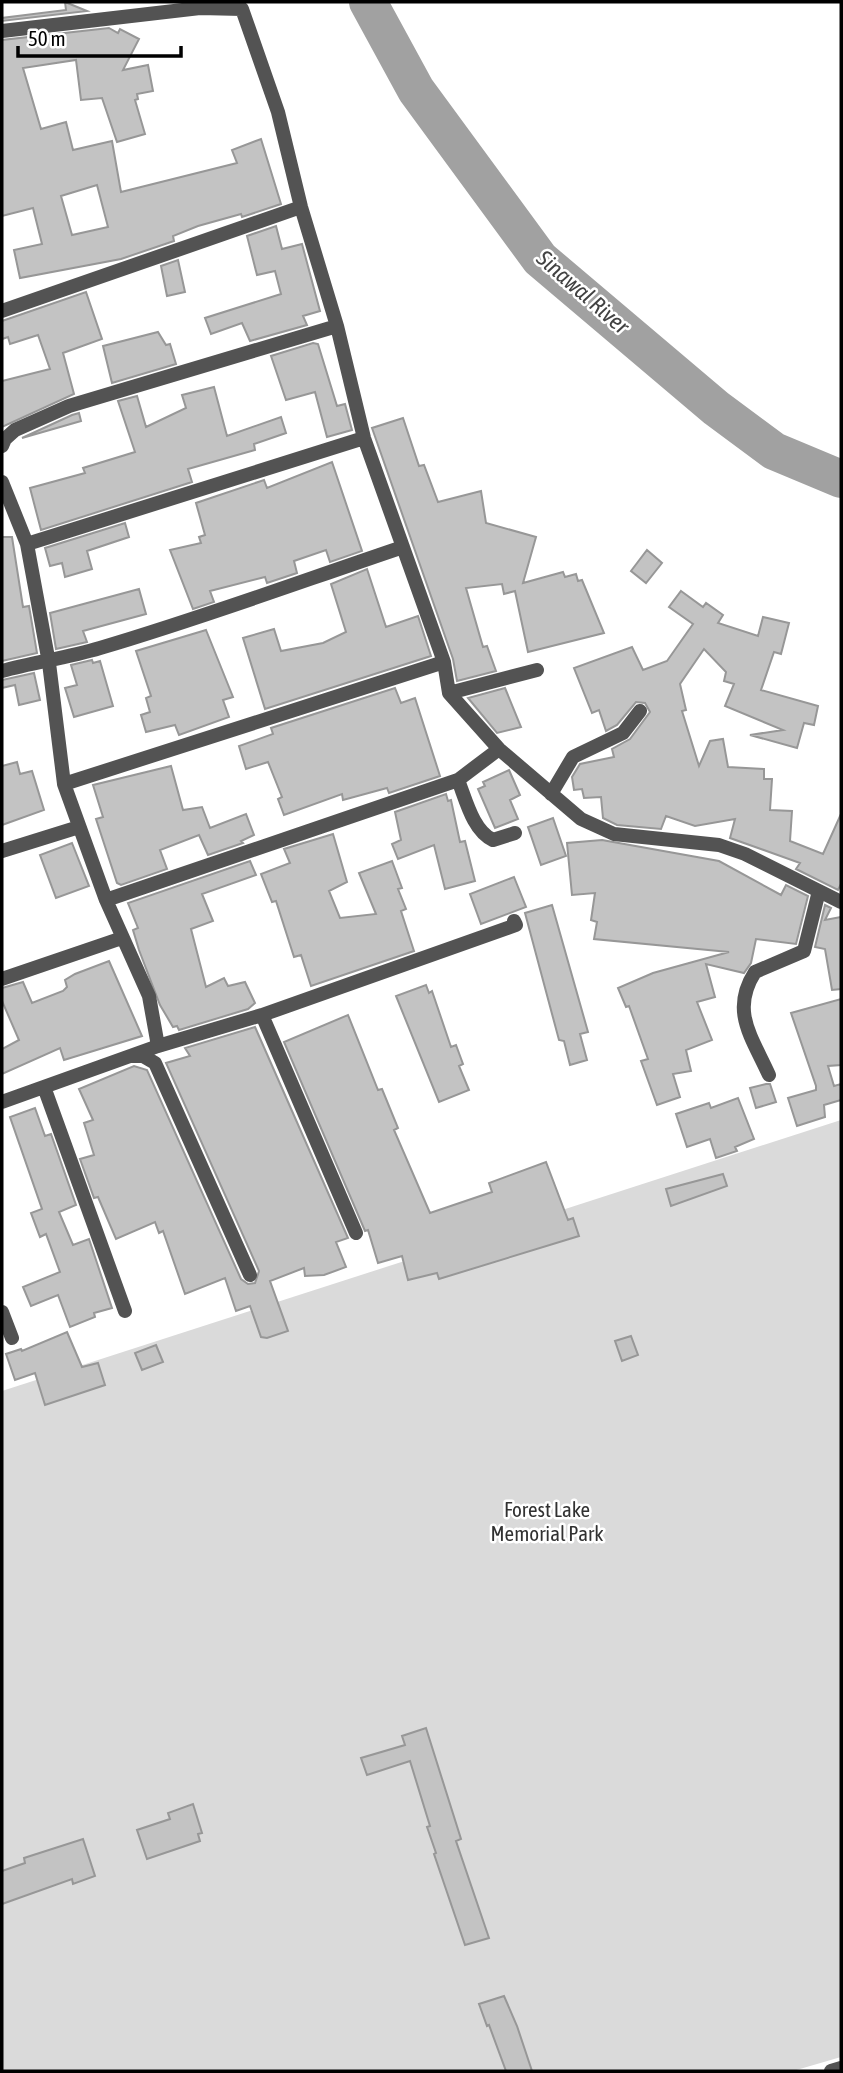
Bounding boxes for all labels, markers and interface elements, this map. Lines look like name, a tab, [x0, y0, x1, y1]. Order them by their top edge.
scale bar	[18, 14, 180, 58]
text: 50 m	[28, 26, 66, 50]
water label: Sinawal River	[531, 244, 635, 340]
park label: Forest Lake Memorial Park	[491, 1497, 603, 1545]

